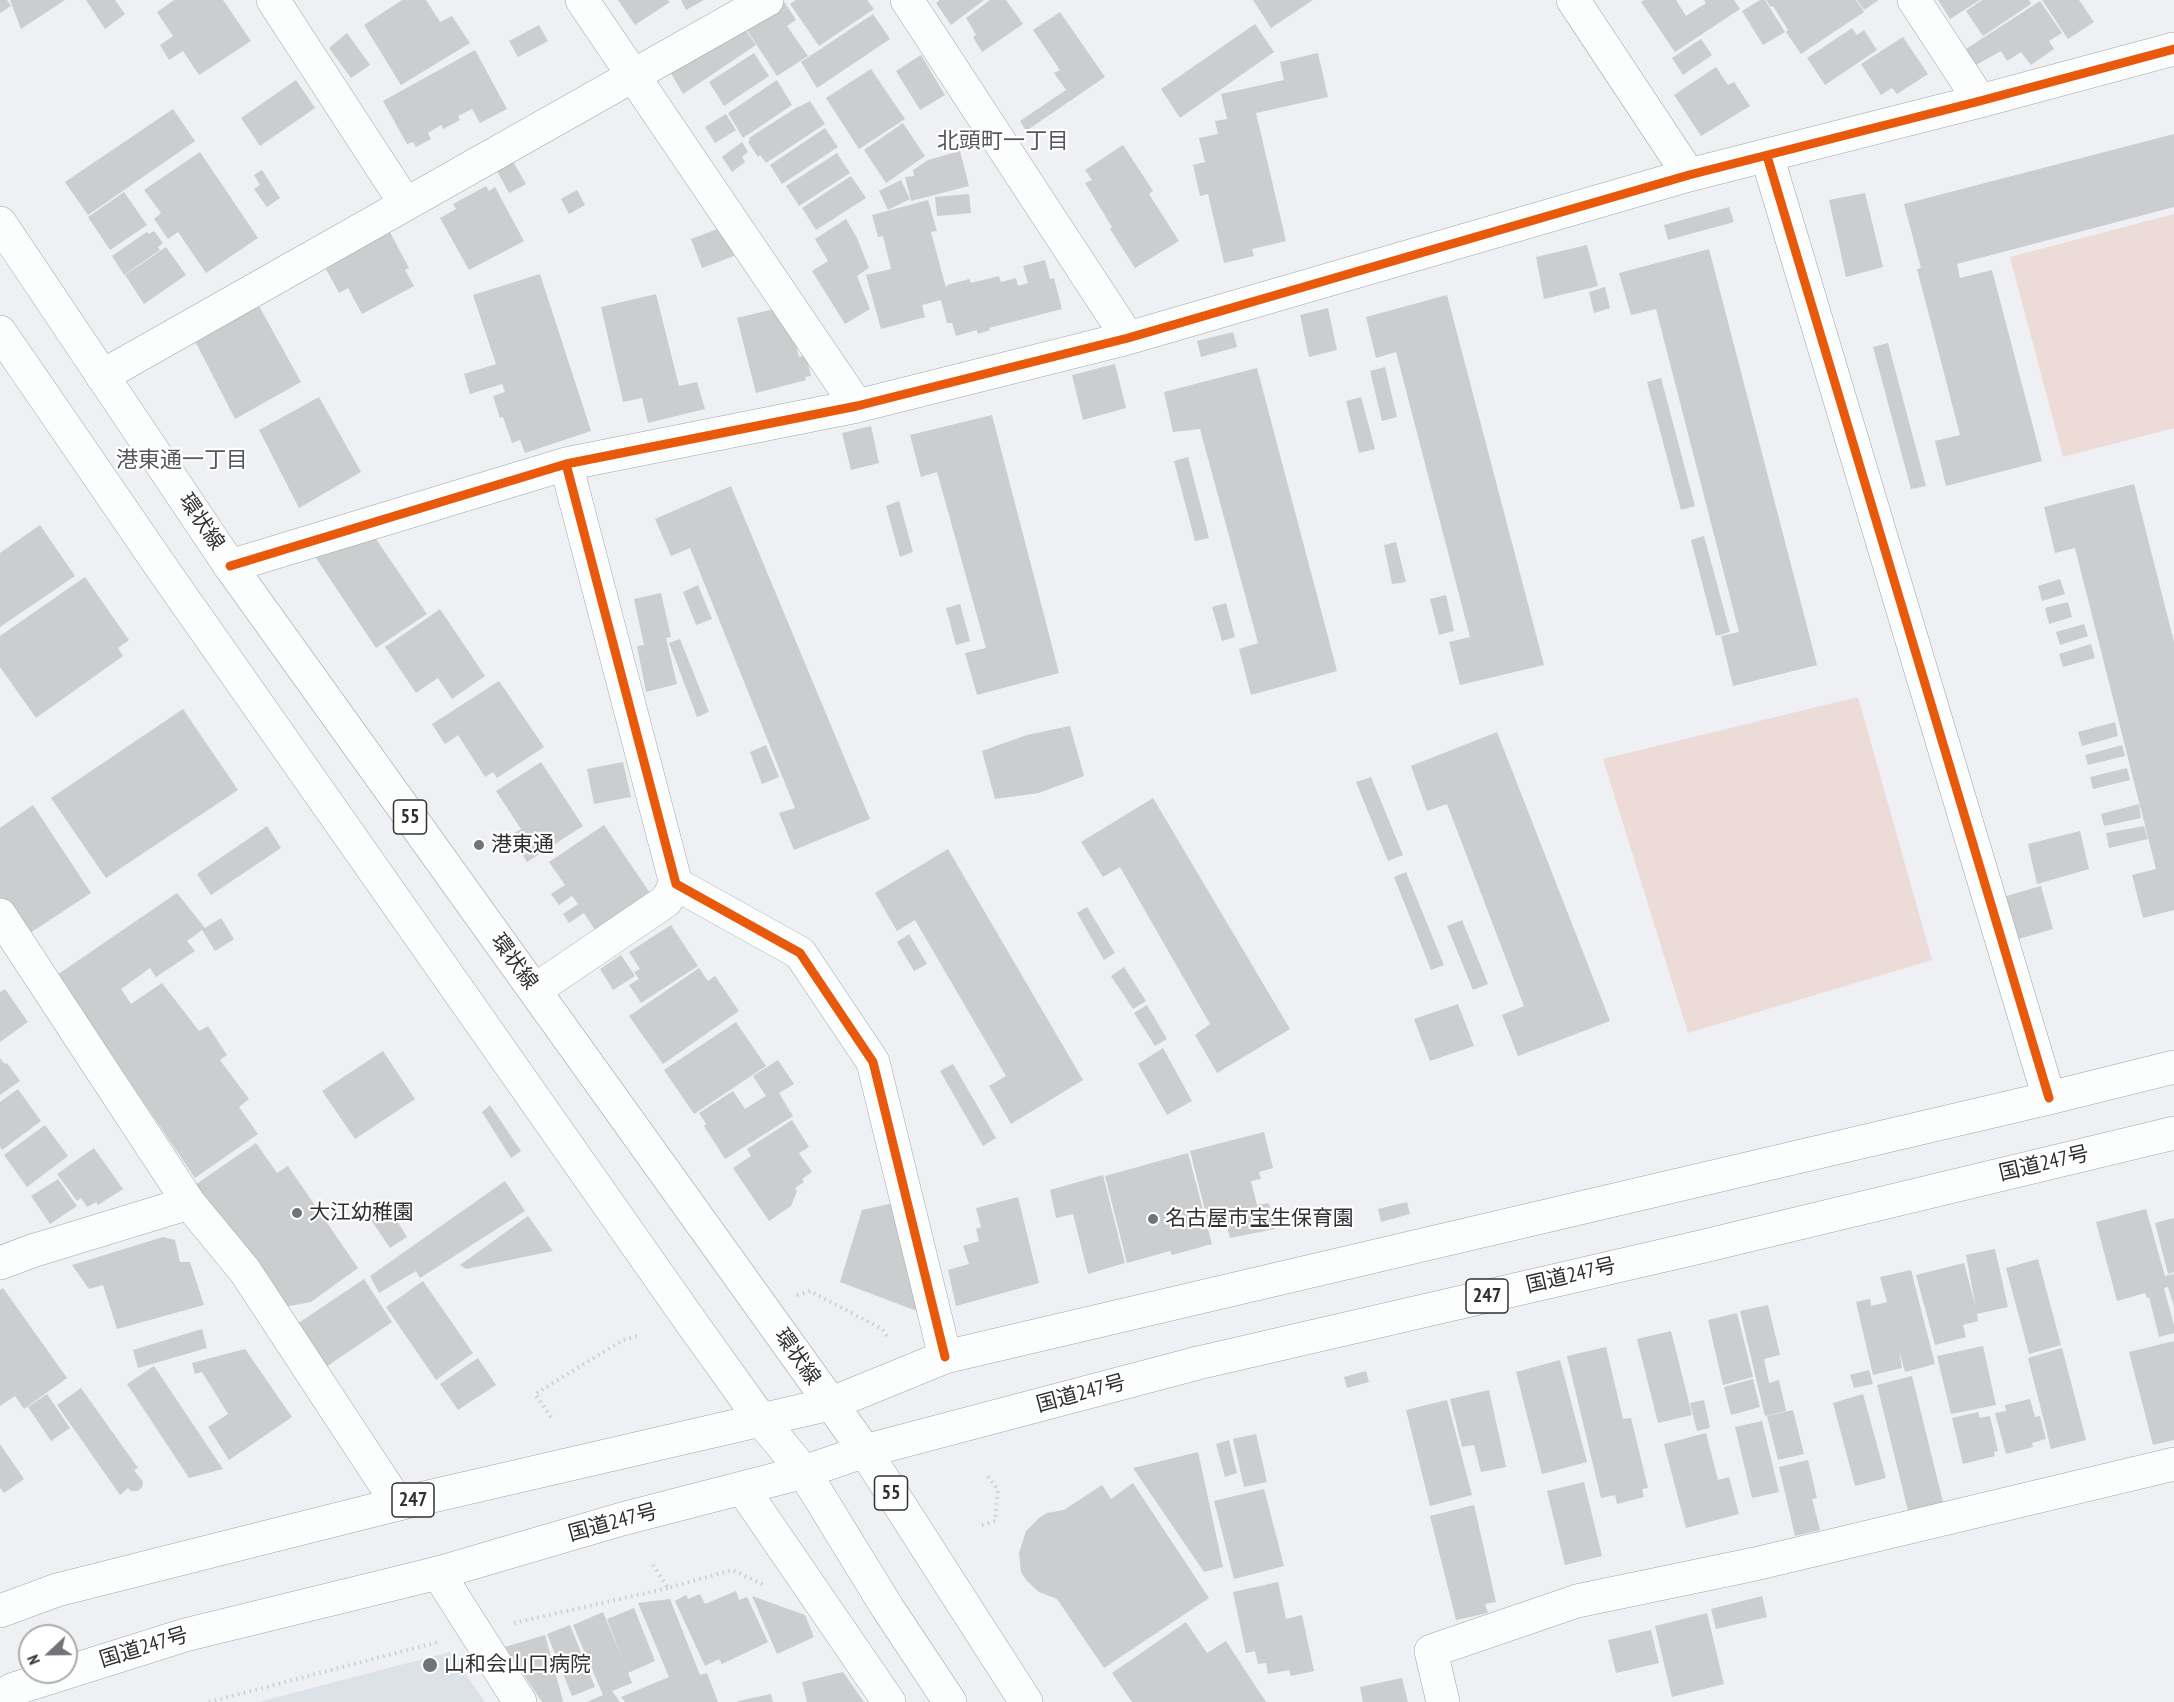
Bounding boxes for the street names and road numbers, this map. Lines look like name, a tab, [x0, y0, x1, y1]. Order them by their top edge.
street label: 環状線	[173, 489, 229, 555]
road number: 55	[394, 800, 426, 834]
street label: 環状線	[485, 929, 543, 995]
street label: 国道247号	[1997, 1141, 2091, 1187]
street label: 国道247号	[1524, 1253, 1618, 1299]
road number: 247	[1466, 1279, 1508, 1313]
street label: 環状線	[769, 1324, 825, 1390]
street label: 国道247号	[1034, 1370, 1128, 1418]
road number: 55	[874, 1476, 908, 1510]
road number: 247	[392, 1483, 434, 1517]
street label: 国道247号	[566, 1499, 660, 1547]
street label: 国道247号	[97, 1623, 191, 1673]

